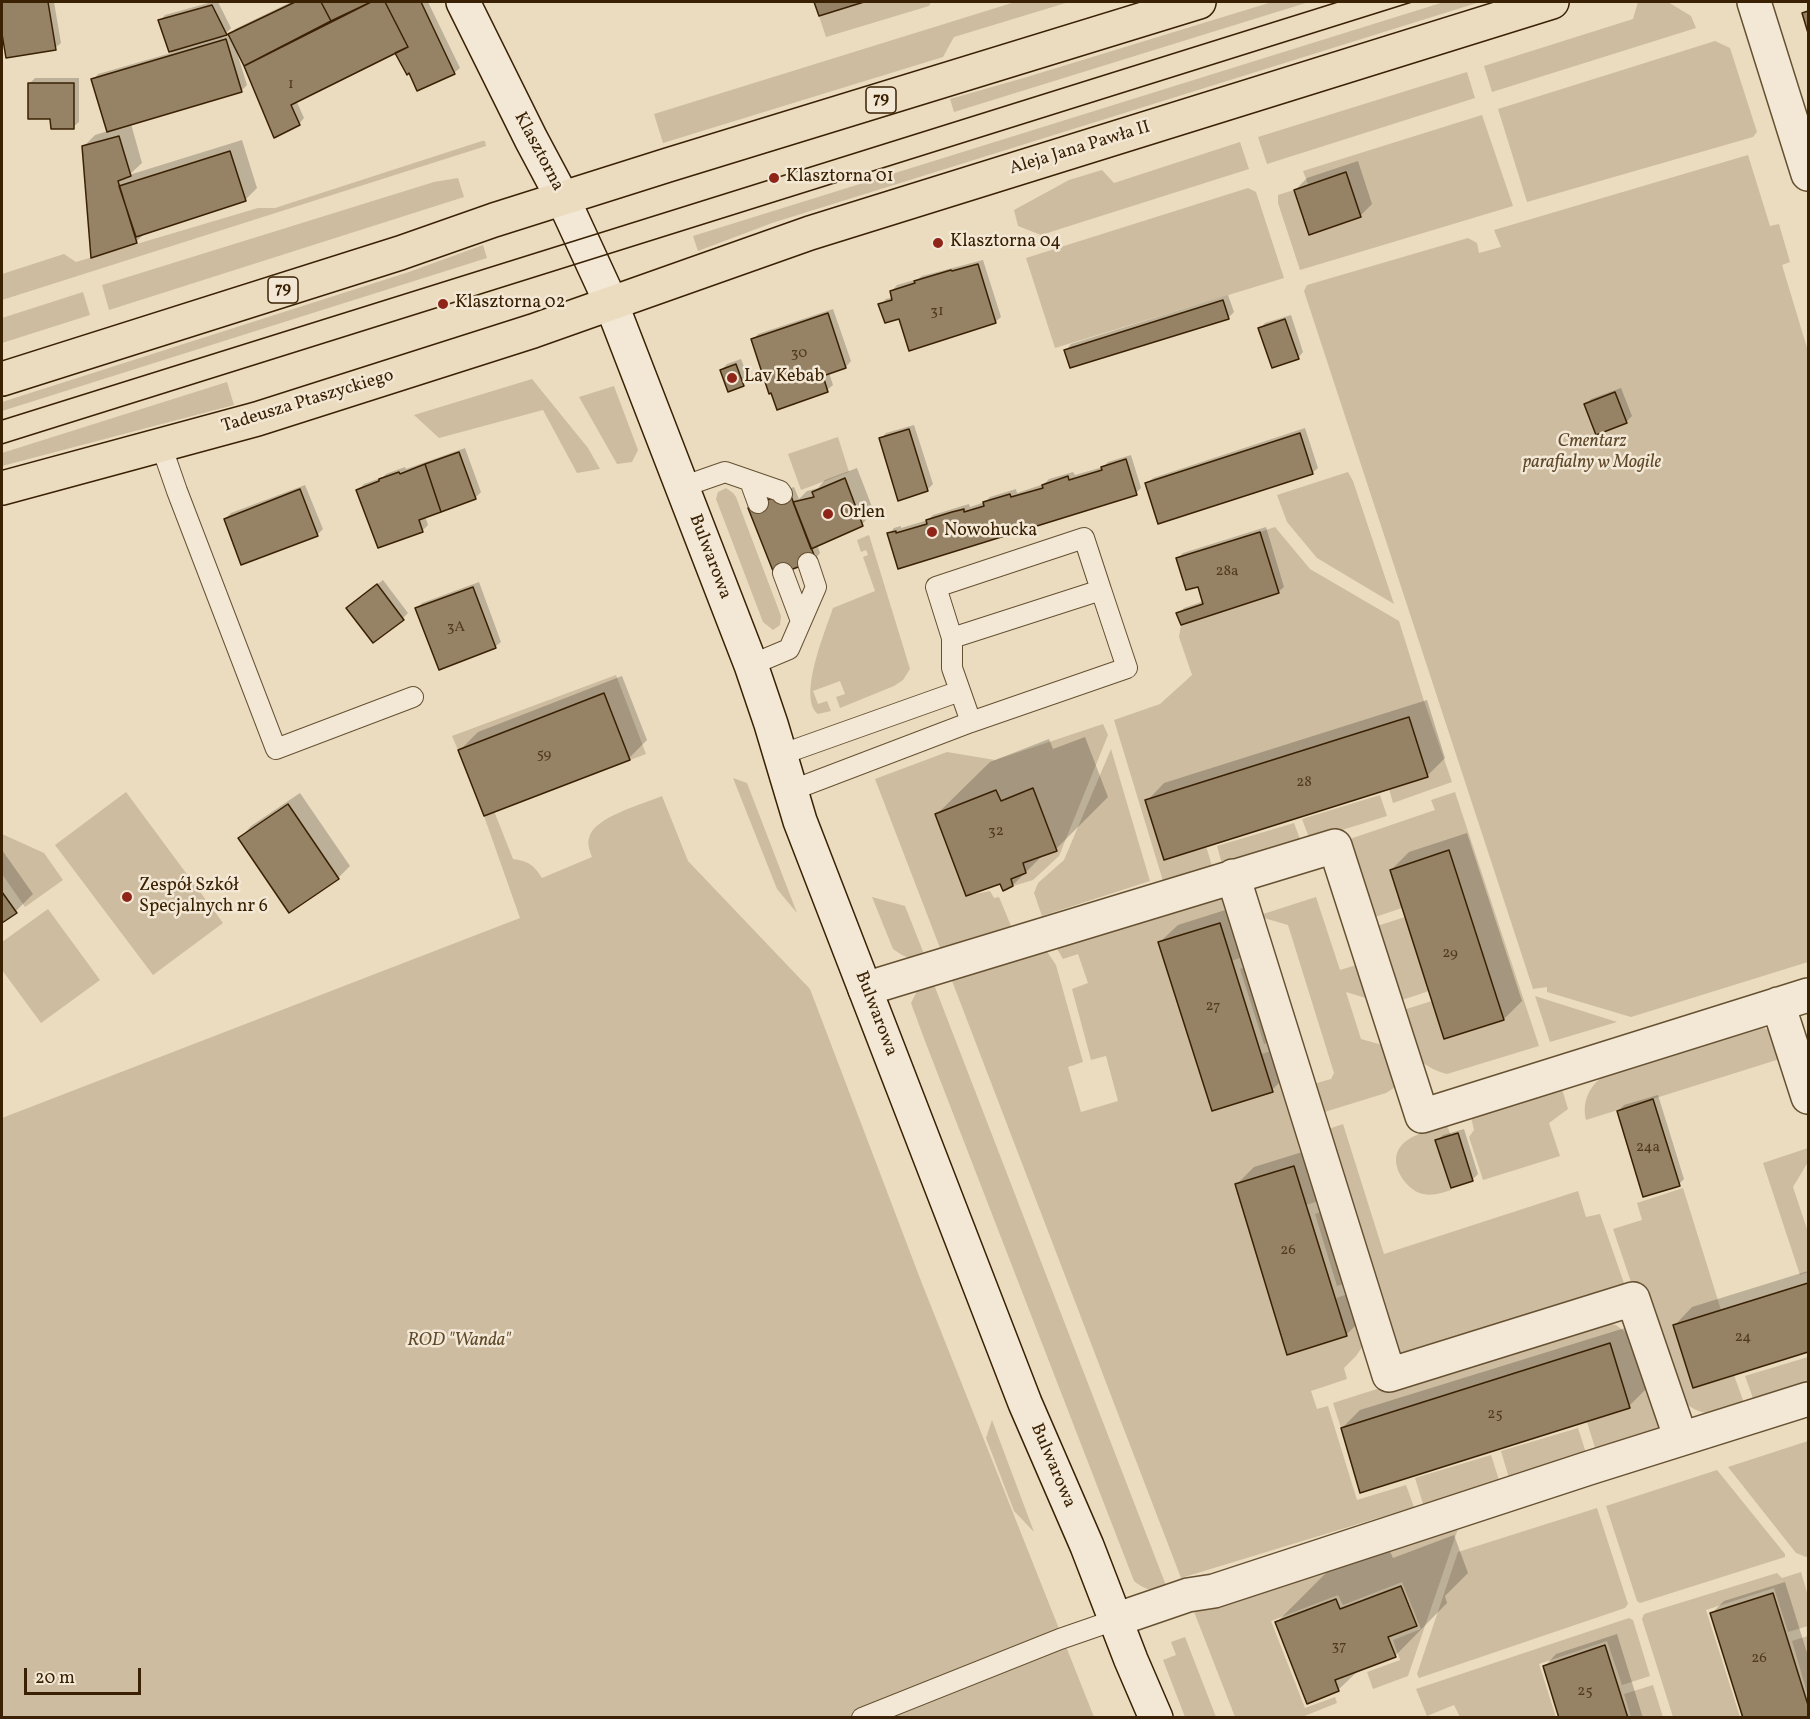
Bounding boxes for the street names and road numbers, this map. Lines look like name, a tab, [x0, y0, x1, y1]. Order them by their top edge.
road number: 79	[866, 87, 896, 113]
street label: Klasztorna	[508, 109, 568, 195]
street label: Aleja Jana Pawła II	[1007, 117, 1153, 181]
road number: 79	[268, 277, 298, 303]
street label: Tadeusza Ptaszyckiego	[219, 366, 397, 438]
street label: Bulwarowa	[683, 511, 735, 603]
street label: Bulwarowa	[849, 968, 901, 1060]
street label: Bulwarowa	[1025, 1421, 1079, 1511]

